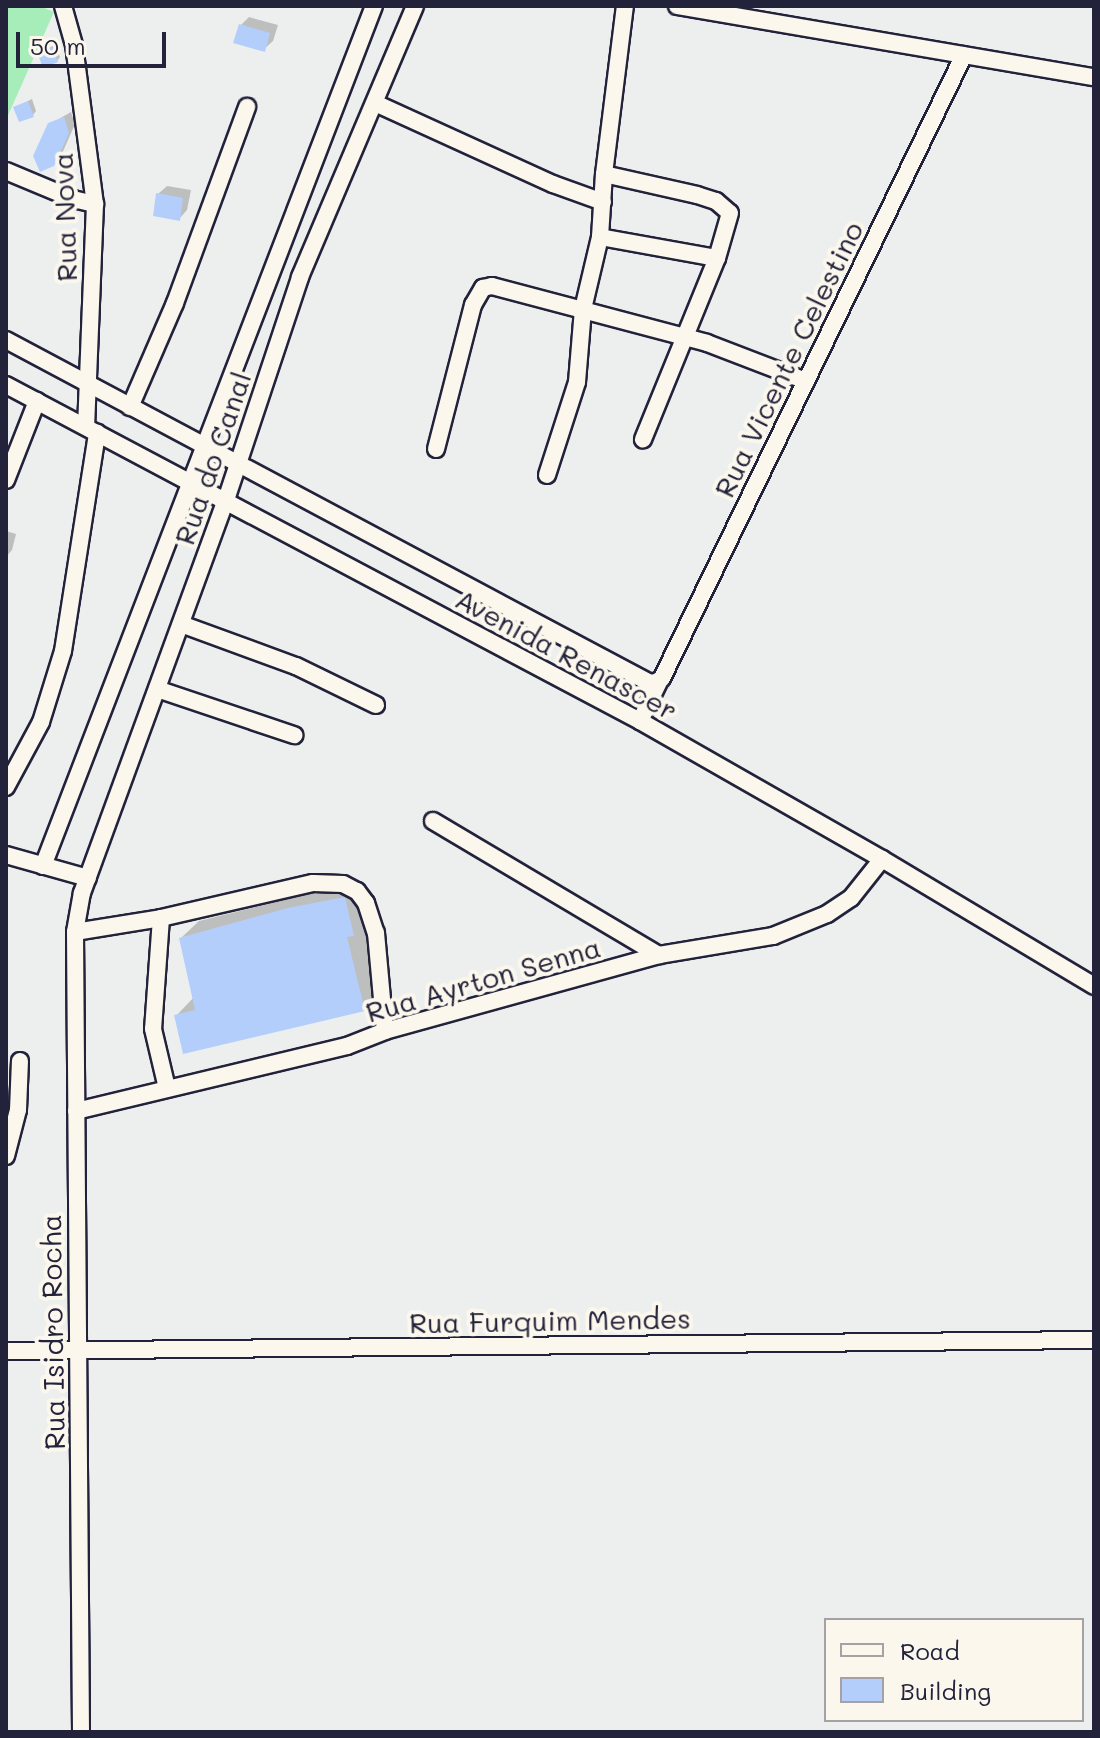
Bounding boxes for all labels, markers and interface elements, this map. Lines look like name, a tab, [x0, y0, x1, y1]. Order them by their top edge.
scale bar	[20, 16, 170, 66]
text: 50 m	[30, 30, 86, 61]
street label: Rua Nova	[45, 152, 83, 282]
street label: Rua Vicente Celestino	[707, 216, 869, 502]
street label: Rua do Canal	[167, 367, 257, 549]
street label: Avenida Renascer	[450, 581, 684, 727]
street label: Rua Ayrton Senna	[362, 929, 604, 1029]
street label: Rua Isidro Rocha	[33, 1214, 71, 1450]
street label: Rua Furquim Mendes	[409, 1301, 691, 1339]
legend	[824, 1618, 1084, 1722]
text: Road	[900, 1635, 960, 1666]
text: Building	[900, 1675, 991, 1706]

